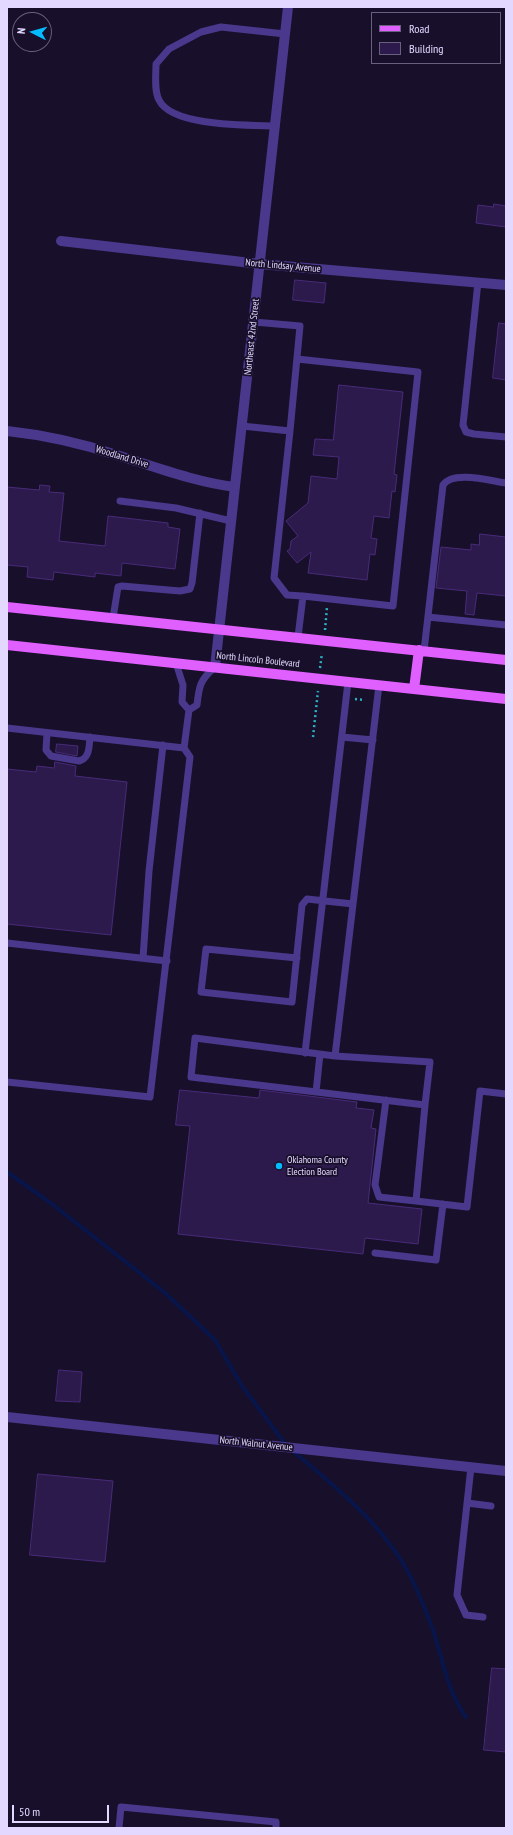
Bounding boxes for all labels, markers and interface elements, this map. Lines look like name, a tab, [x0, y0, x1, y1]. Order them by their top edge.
north arrow	[12, 12, 52, 52]
legend	[371, 12, 501, 64]
text: Road	[409, 21, 429, 36]
text: N	[14, 27, 28, 35]
text: Building	[409, 41, 444, 56]
street label: North Lindsay Avenue	[245, 257, 321, 275]
street label: Northeast 42nd Street	[242, 298, 262, 376]
street label: Woodland Drive	[94, 443, 150, 471]
street label: North Lincoln Boulevard	[216, 650, 300, 670]
place label: Oklahoma County Election Board	[287, 1154, 348, 1178]
marker: Oklahoma County Election Board	[274, 1161, 284, 1171]
street label: North Walnut Avenue	[219, 1434, 293, 1454]
scale bar	[14, 1797, 111, 1823]
text: 50 m	[19, 1804, 40, 1819]

